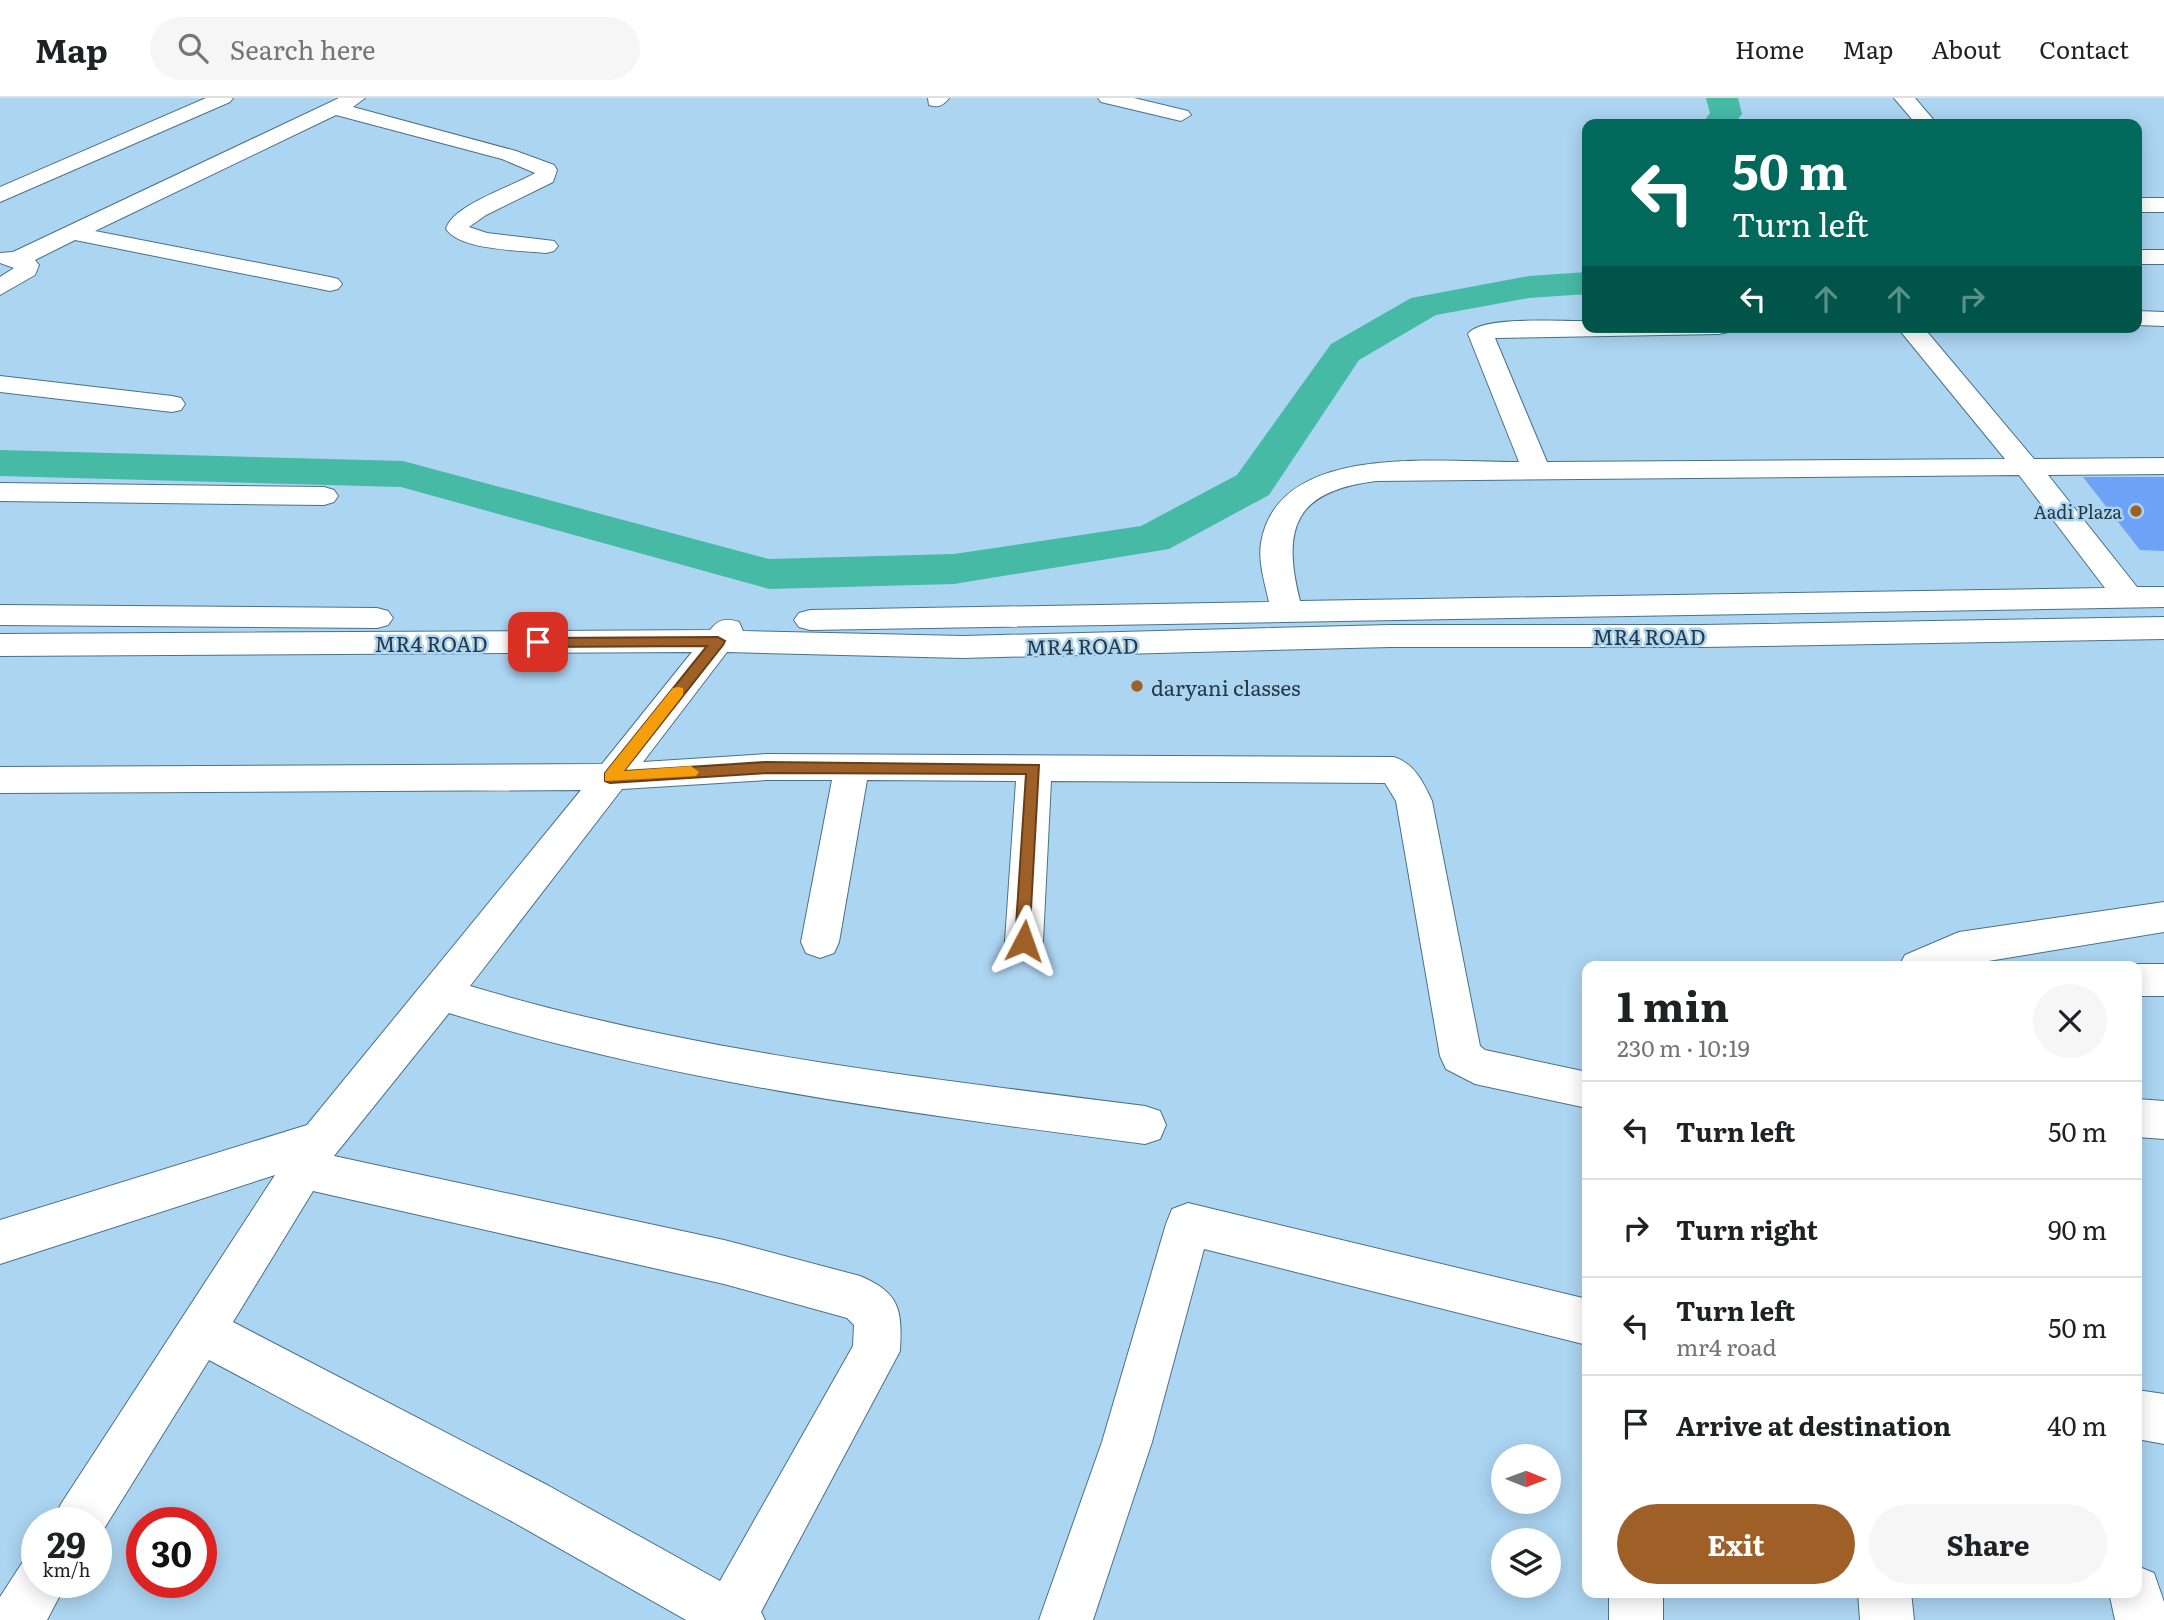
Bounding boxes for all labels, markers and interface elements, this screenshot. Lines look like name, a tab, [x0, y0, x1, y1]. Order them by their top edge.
search box	[150, 17, 640, 80]
text: Map	[35, 24, 108, 73]
icon: search	[174, 29, 212, 67]
text: Search here	[230, 29, 376, 68]
text: Home	[1735, 31, 1804, 66]
text: Map	[1842, 31, 1893, 66]
text: About	[1931, 31, 2001, 66]
text: Contact	[2039, 31, 2129, 66]
text: 50 m	[1732, 132, 1848, 205]
icon: left	[1617, 147, 1708, 238]
text: Turn left	[1732, 199, 1869, 247]
icon: left	[1734, 280, 1772, 318]
icon: ahead	[1807, 280, 1845, 318]
icon: ahead	[1880, 280, 1918, 318]
icon: right	[1953, 280, 1991, 318]
place label: Aadi Plaza	[2034, 498, 2122, 525]
marker: Aadi Plaza	[2128, 503, 2144, 519]
pin	[508, 612, 568, 672]
street label: MR4 ROAD	[1593, 620, 1705, 651]
icon: arrive	[519, 623, 557, 661]
street label: MR4 ROAD	[375, 627, 487, 658]
street label: MR4 ROAD	[1025, 629, 1139, 661]
place label: daryani classes	[1151, 671, 1300, 702]
marker: daryani classes	[1129, 678, 1145, 694]
position arrow	[987, 904, 1061, 978]
text: 1 min	[1617, 973, 1729, 1035]
button: close	[2033, 984, 2107, 1058]
text: 230 m · 10:19	[1617, 1030, 1750, 1064]
icon: left	[1617, 1111, 1655, 1149]
text: Turn left	[1676, 1111, 1795, 1150]
text: 50 m	[2048, 1111, 2107, 1150]
icon: right	[1617, 1209, 1655, 1247]
text: Turn right	[1676, 1209, 1818, 1248]
text: 90 m	[2048, 1209, 2107, 1248]
text: Turn left	[1676, 1290, 1795, 1329]
icon: left	[1617, 1307, 1655, 1345]
text: 50 m	[2048, 1307, 2107, 1346]
text: mr4 road	[1676, 1329, 1777, 1363]
icon: arrive	[1617, 1405, 1655, 1443]
text: Arrive at destination	[1676, 1405, 1951, 1444]
text: 40 m	[2047, 1405, 2107, 1444]
north arrow	[1491, 1444, 1561, 1514]
map controls	[1491, 1444, 1561, 1598]
button: Exit	[1617, 1504, 1855, 1584]
button: Share	[1869, 1504, 2107, 1584]
speed limit sign: 30	[126, 1507, 217, 1598]
text: 29	[47, 1517, 86, 1569]
button: layers	[1491, 1528, 1561, 1598]
text: km/h	[43, 1556, 90, 1583]

